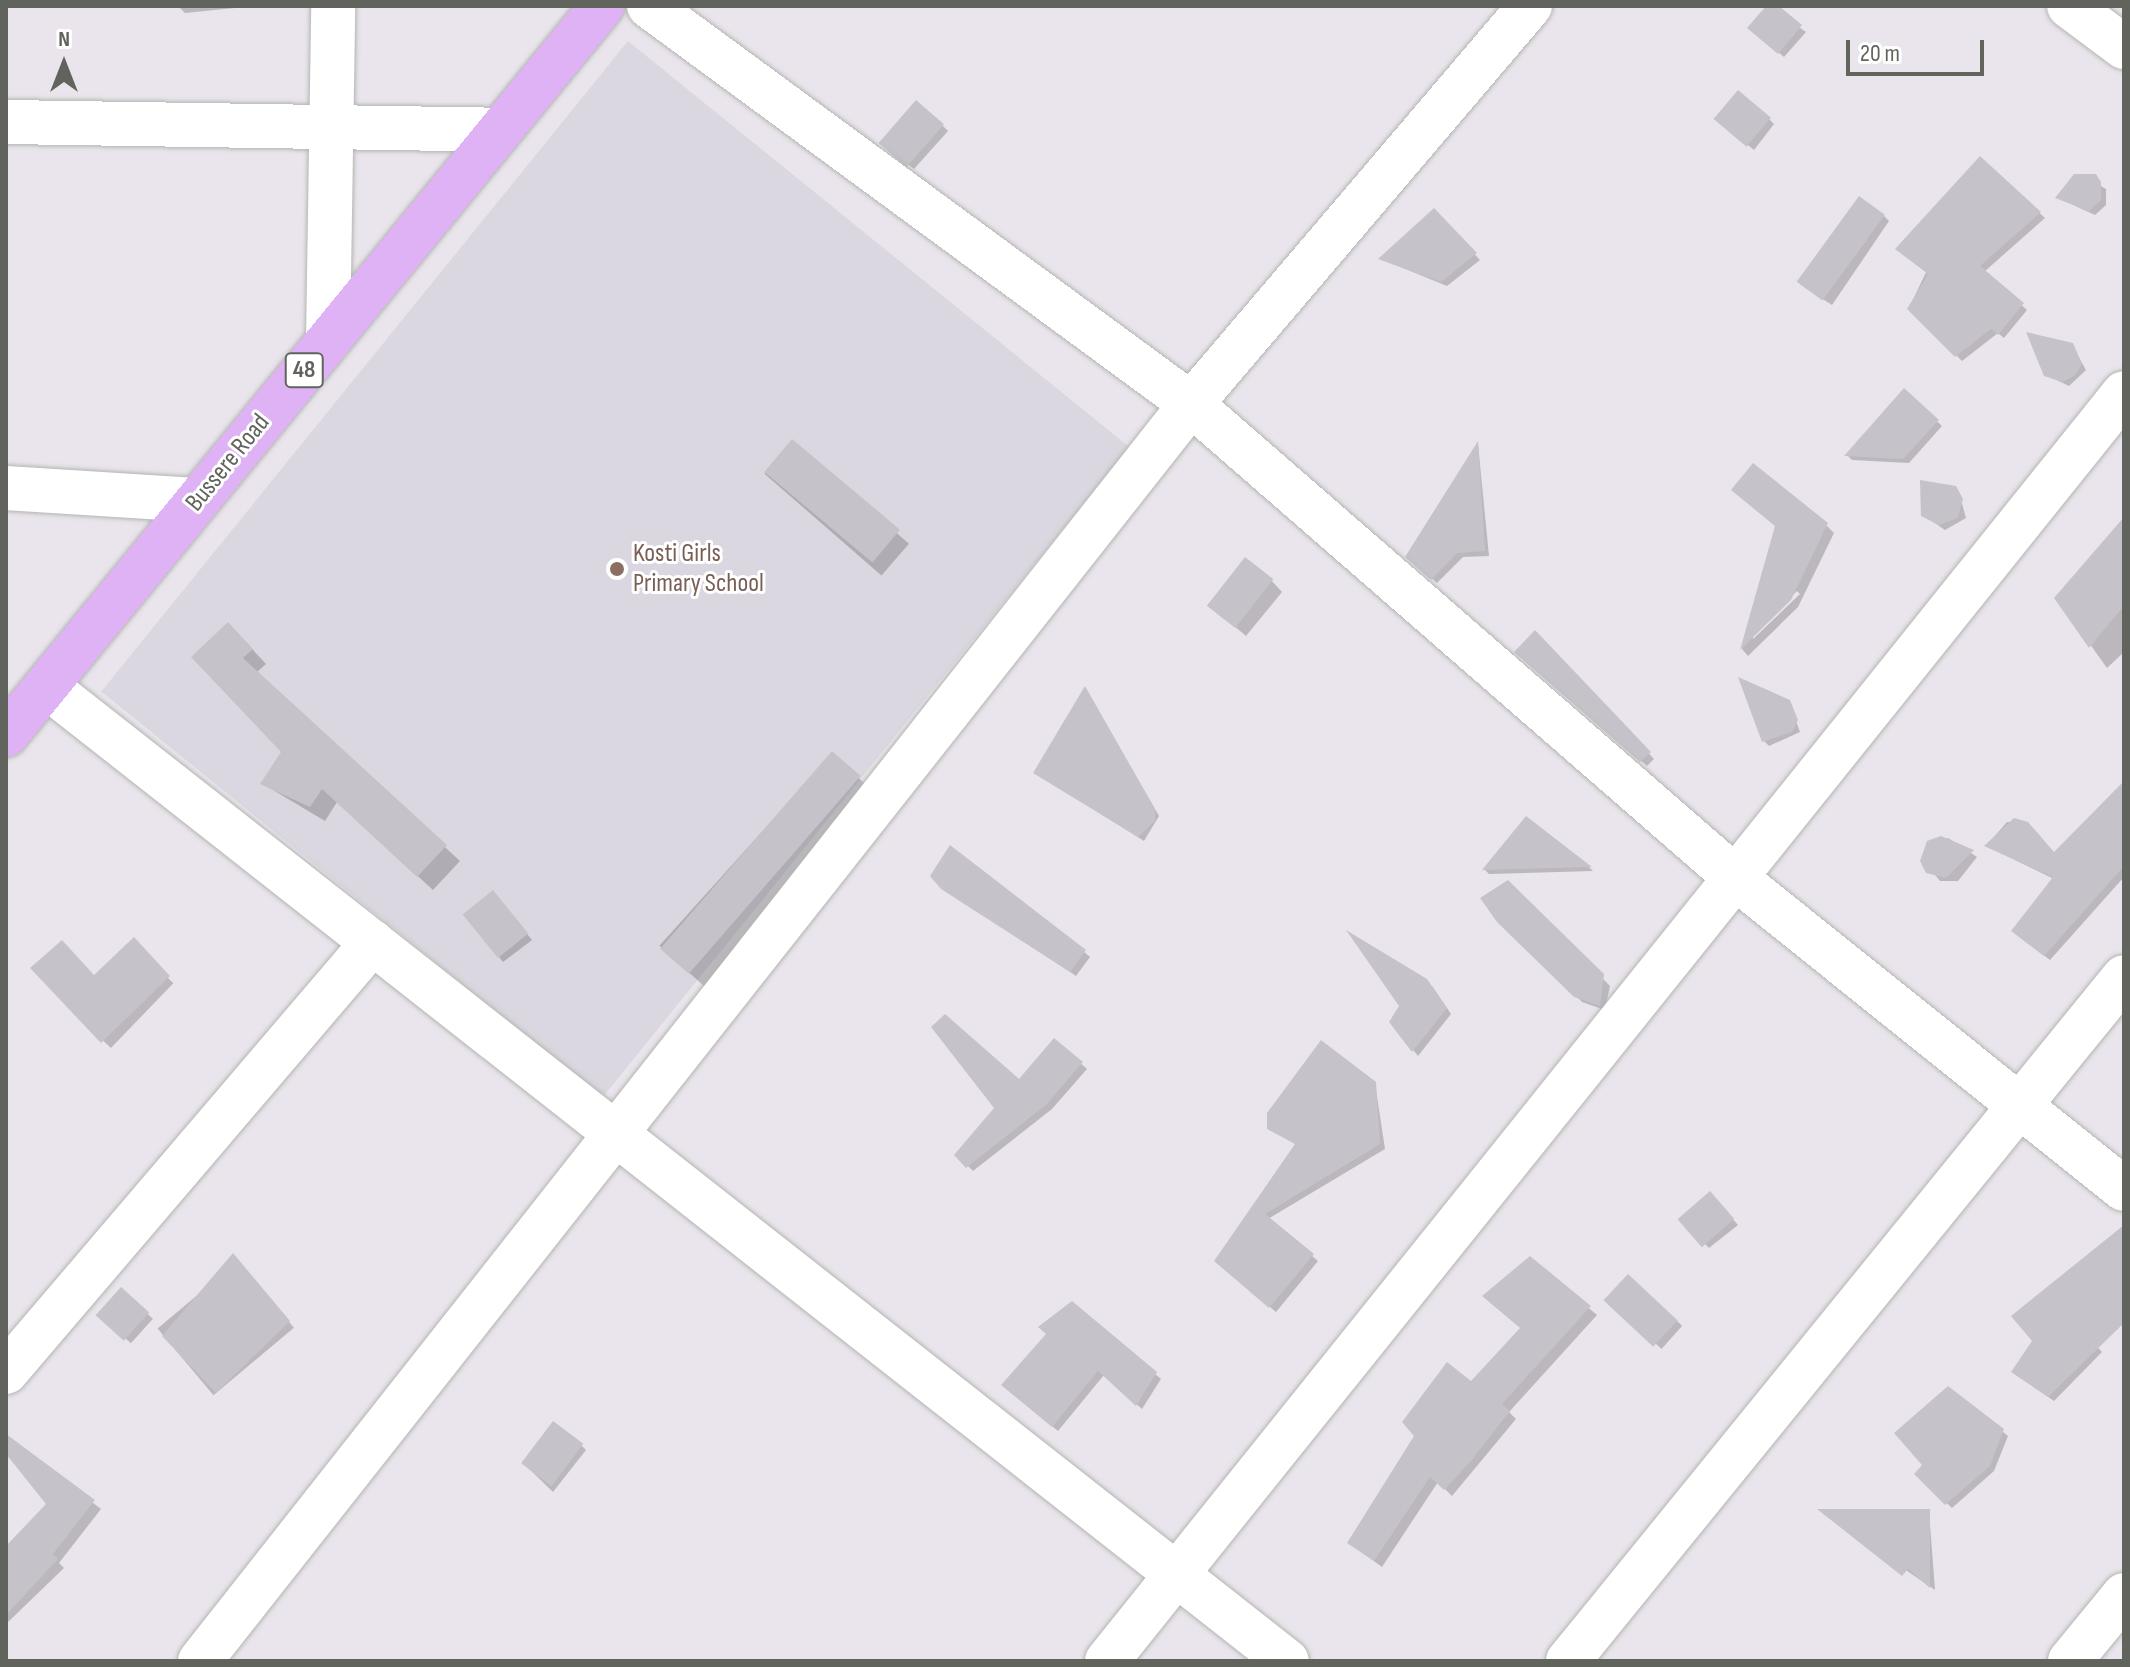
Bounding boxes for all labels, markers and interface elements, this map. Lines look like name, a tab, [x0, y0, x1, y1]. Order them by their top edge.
north arrow	[24, 24, 104, 104]
scale bar	[1850, 24, 1988, 74]
text: N	[58, 26, 70, 53]
text: 20 m	[1860, 39, 1900, 68]
road number: 48	[284, 350, 324, 390]
street label: Bussere Road	[179, 408, 277, 518]
place label: Kosti Girls Primary School	[633, 538, 764, 600]
marker: Kosti Girls Primary School	[608, 560, 626, 578]

